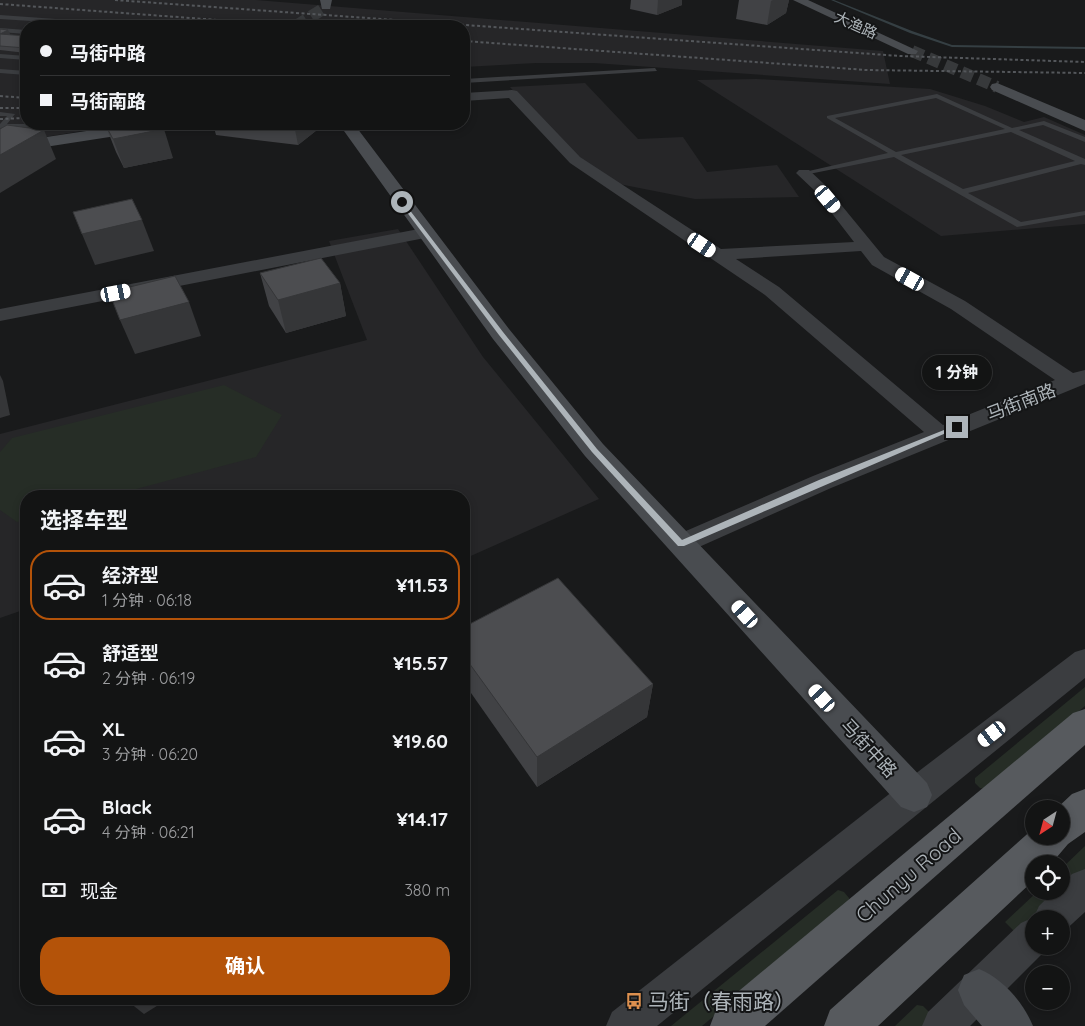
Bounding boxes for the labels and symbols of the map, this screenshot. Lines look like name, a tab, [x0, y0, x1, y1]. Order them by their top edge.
street label: 大渔路	[832, 7, 880, 43]
car	[812, 183, 843, 215]
route start	[391, 191, 413, 213]
car	[685, 230, 718, 260]
car	[893, 265, 926, 293]
car	[99, 283, 132, 303]
callout: 1 分钟	[922, 354, 992, 390]
street label: 马街南路	[983, 378, 1059, 426]
route end	[946, 416, 968, 438]
car	[729, 598, 760, 630]
car	[806, 682, 837, 714]
street label: 马街中路	[836, 714, 902, 782]
car	[975, 719, 1008, 749]
north arrow	[1025, 800, 1070, 845]
street label: Chunyu Road	[850, 822, 966, 928]
place label: 马街（春雨路）	[648, 988, 795, 1014]
bus stop icon: 马街（春雨路）	[624, 991, 644, 1011]

